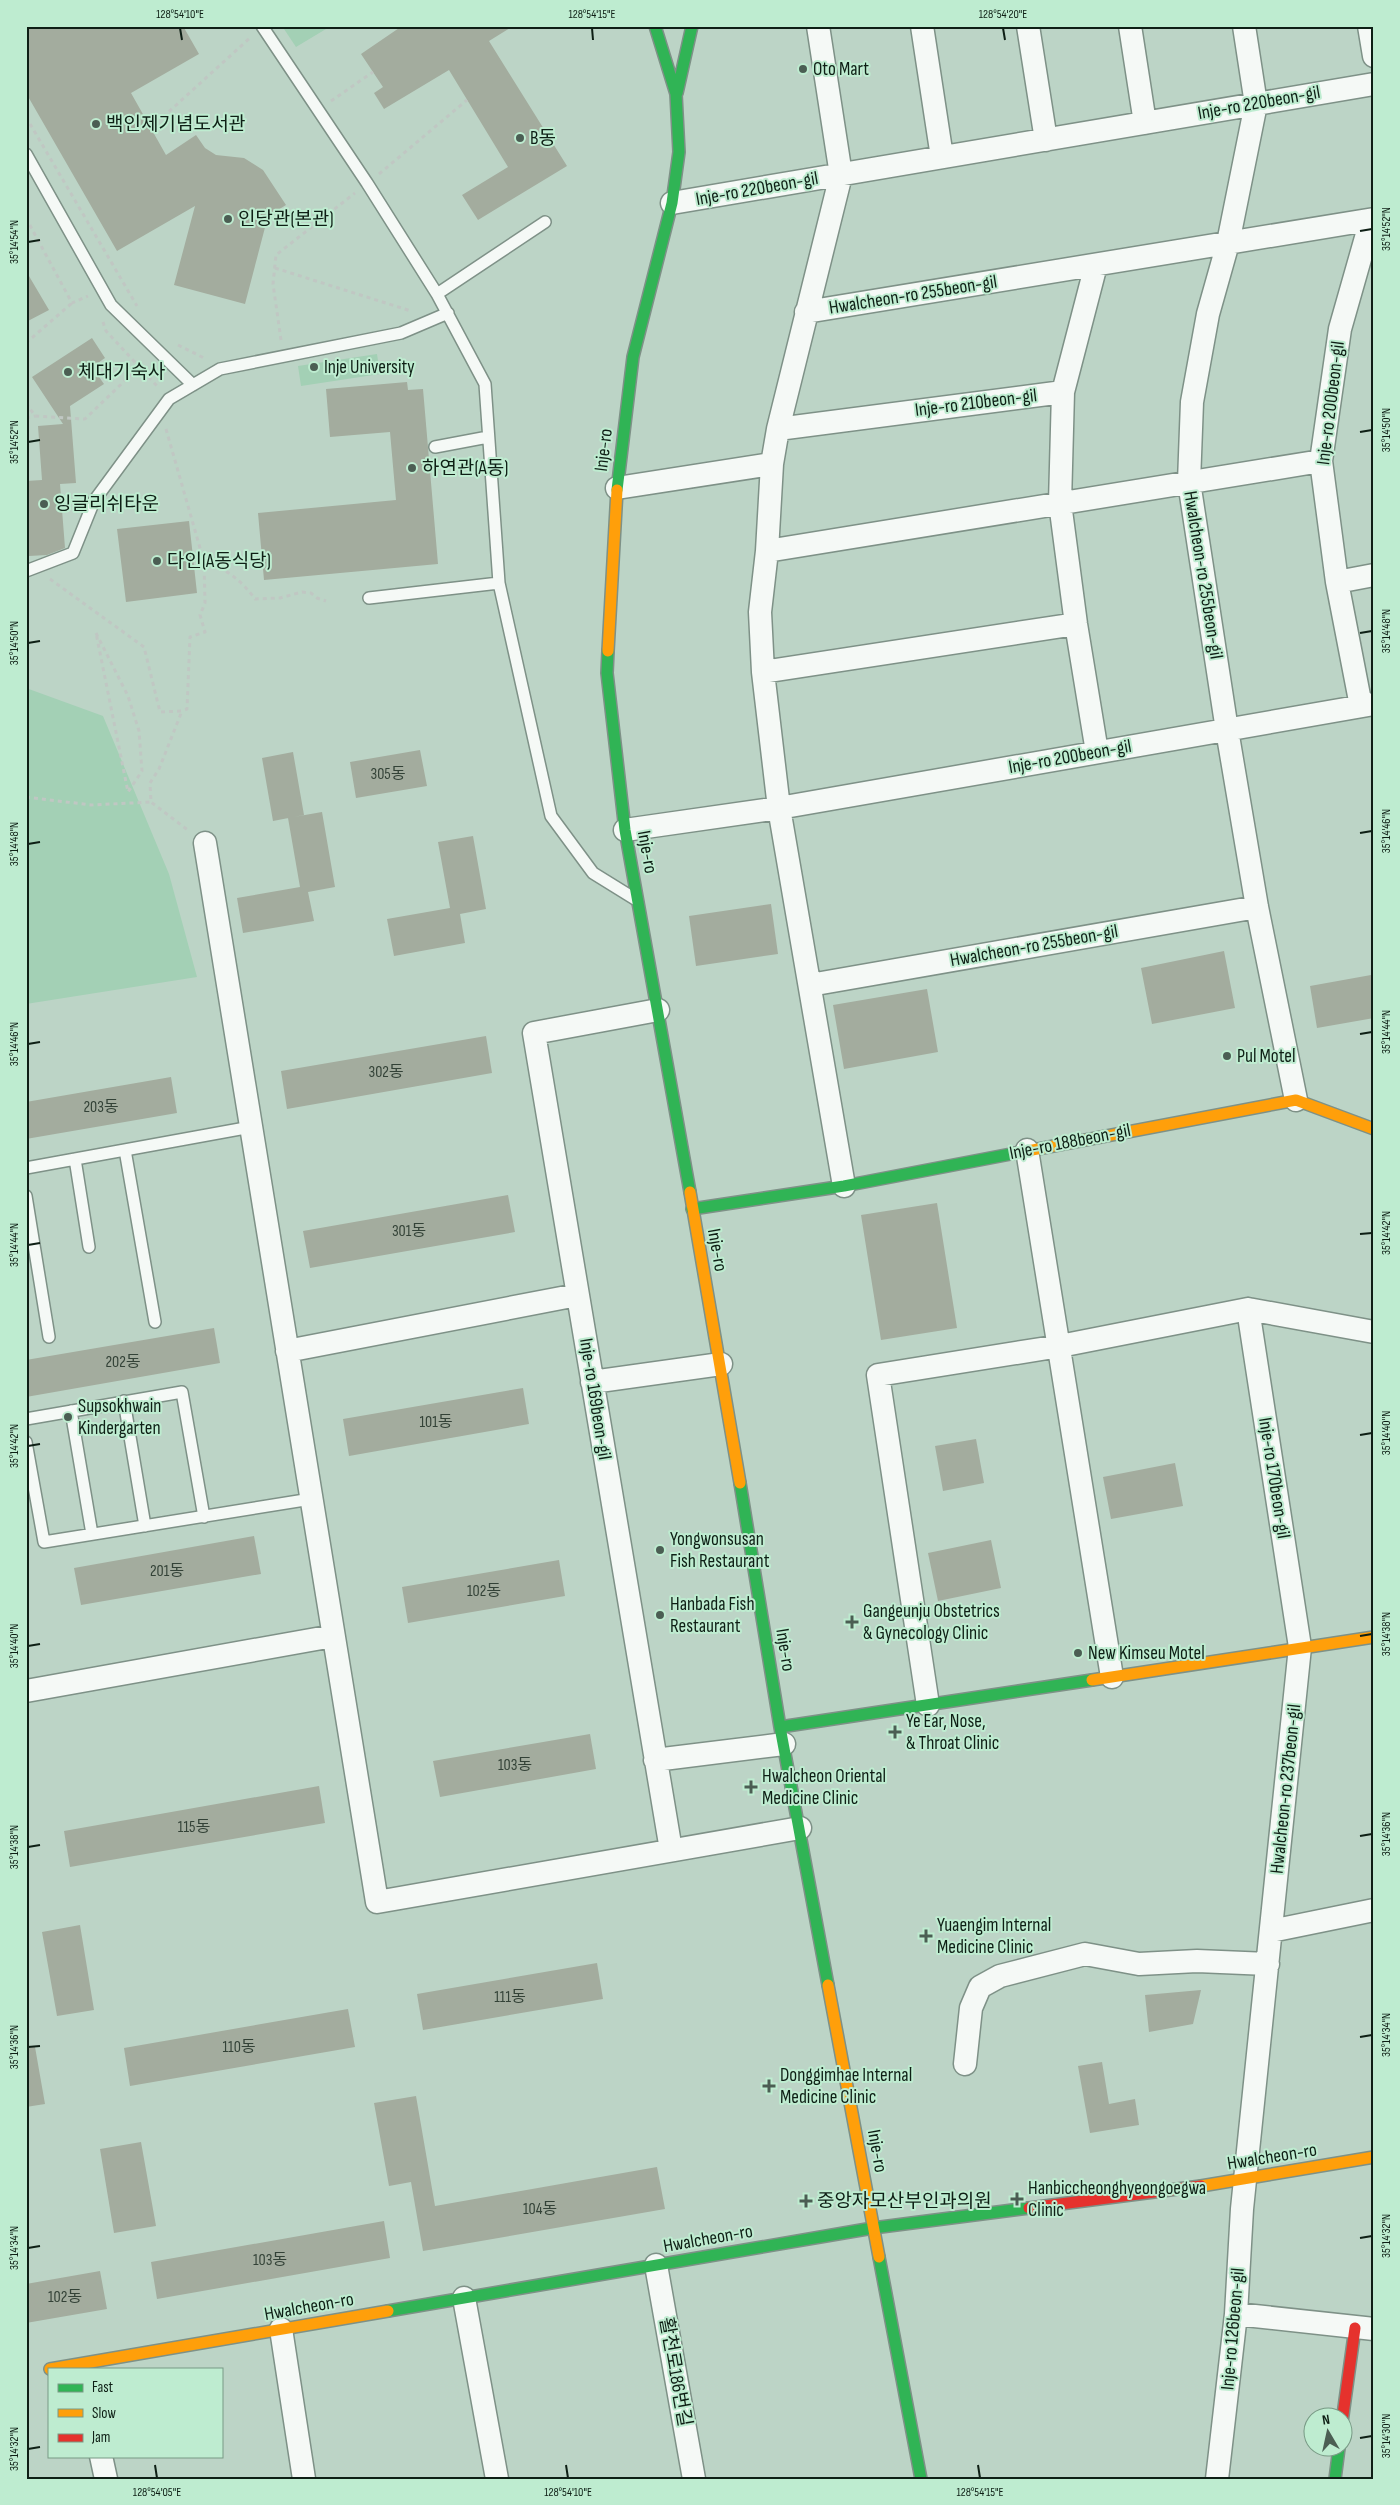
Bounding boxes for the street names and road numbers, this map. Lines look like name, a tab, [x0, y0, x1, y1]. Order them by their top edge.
street label: Inje-ro 220beon-gil	[1196, 81, 1322, 125]
street label: Inje-ro 220beon-gil	[694, 167, 820, 211]
street label: Hwalcheon-ro 255beon-gil	[827, 270, 999, 320]
street label: Inje-ro 200beon-gil	[1312, 340, 1350, 466]
street label: Inje-ro 210beon-gil	[914, 384, 1038, 422]
street label: Inje-ro	[590, 427, 618, 473]
street label: Hwalcheon-ro 255beon-gil	[1178, 489, 1228, 661]
street label: Inje-ro 200beon-gil	[1007, 735, 1133, 779]
street label: Inje-ro	[632, 829, 662, 875]
street label: Hwalcheon-ro 255beon-gil	[948, 920, 1120, 972]
street label: Inje-ro 188beon-gil	[1007, 1119, 1133, 1165]
street label: Inje-ro	[702, 1227, 732, 1273]
street label: Inje-ro 169beon-gil	[574, 1336, 616, 1462]
street label: Inje-ro 170beon-gil	[1253, 1416, 1295, 1540]
street label: Inje-ro	[770, 1627, 800, 1673]
street label: Hwalcheon-ro 237beon-gil	[1266, 1703, 1306, 1875]
street label: Inje-ro	[862, 2128, 892, 2174]
street label: Hwalcheon-ro	[1226, 2139, 1318, 2175]
street label: Hwalcheon-ro	[662, 2220, 754, 2258]
street label: Inje-ro 126beon-gil	[1216, 2267, 1250, 2391]
street label: Hwalcheon-ro	[263, 2288, 355, 2326]
street label: 활천로186번길	[654, 2315, 696, 2429]

